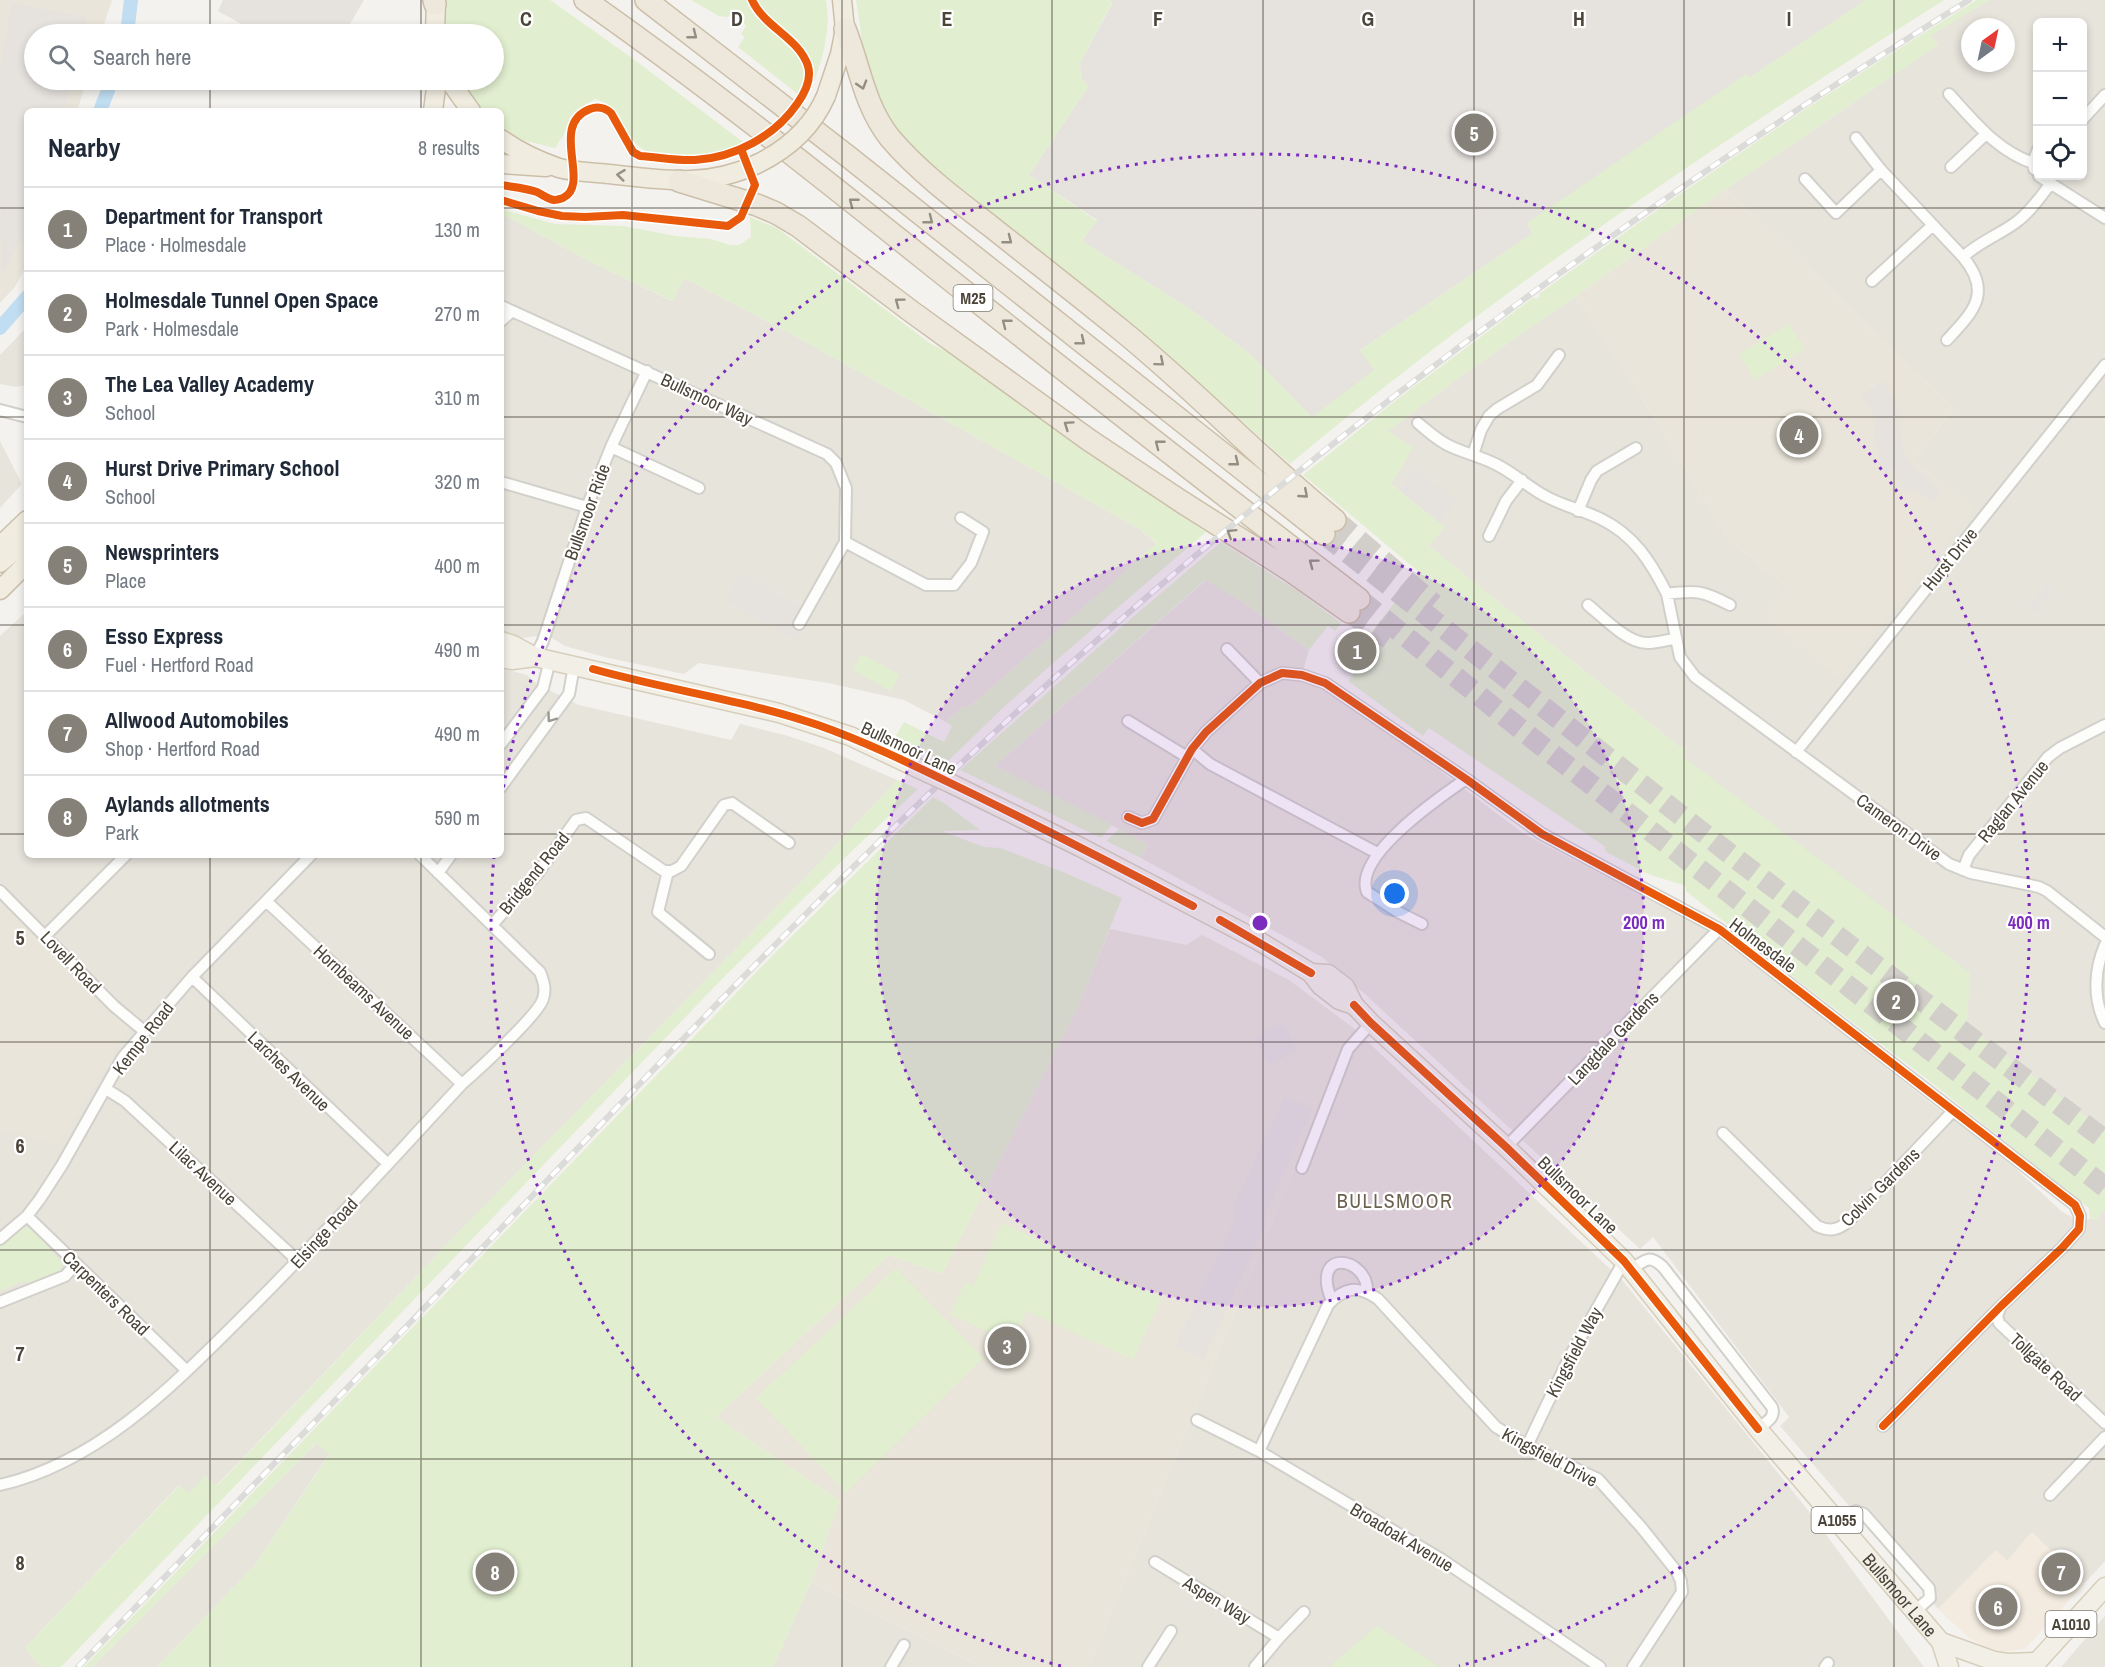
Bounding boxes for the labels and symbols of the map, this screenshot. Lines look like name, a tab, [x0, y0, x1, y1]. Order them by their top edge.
text: C	[520, 5, 532, 32]
text: D	[731, 5, 743, 32]
text: E	[942, 5, 953, 32]
text: F	[1153, 5, 1163, 32]
text: G	[1362, 5, 1374, 32]
text: H	[1573, 5, 1585, 32]
text: I	[1787, 5, 1791, 32]
north arrow	[1961, 18, 2015, 72]
one-way arrow	[686, 27, 697, 38]
one-way arrow	[855, 79, 867, 90]
pin: 5	[1454, 110, 1494, 156]
one-way arrow	[617, 169, 626, 182]
one-way arrow	[848, 199, 859, 210]
one-way arrow	[922, 213, 933, 224]
one-way arrow	[1001, 233, 1012, 244]
road number: M25	[954, 285, 992, 311]
one-way arrow	[895, 299, 906, 310]
one-way arrow	[1001, 320, 1012, 331]
one-way arrow	[1075, 334, 1086, 345]
one-way arrow	[1153, 355, 1164, 366]
street label: Bullsmoor Way	[657, 367, 758, 431]
pin: 4	[1780, 412, 1818, 458]
one-way arrow	[1064, 421, 1075, 432]
one-way arrow	[1155, 440, 1166, 451]
one-way arrow	[1228, 454, 1239, 465]
street label: Bullsmoor Ride	[558, 460, 616, 564]
one-way arrow	[1297, 487, 1307, 498]
street label: Hurst Drive	[1917, 522, 1983, 596]
one-way arrow	[1227, 528, 1237, 540]
one-way arrow	[1309, 560, 1320, 571]
pin: 1	[1338, 628, 1376, 674]
one-way arrow	[548, 711, 559, 722]
street label: Bullsmoor Lane	[857, 715, 961, 781]
street label: Raglan Avenue	[1972, 754, 2054, 848]
street label: Cameron Drive	[1851, 787, 1947, 867]
street label: Bridgend Road	[493, 827, 575, 919]
your location	[1380, 879, 1409, 908]
text: 200 m	[1623, 910, 1665, 935]
text: 400 m	[2008, 910, 2050, 935]
street label: Holmesdale	[1724, 912, 1802, 978]
centre of rings	[1250, 913, 1270, 933]
text: 5	[15, 924, 25, 951]
street label: Lovell Road	[35, 925, 107, 999]
street label: Hornbeams Avenue	[308, 939, 420, 1045]
pin: 2	[1876, 978, 1916, 1024]
street label: Langdale Gardens	[1562, 986, 1664, 1090]
street label: Kempe Road	[107, 996, 179, 1080]
street label: Larches Avenue	[242, 1025, 336, 1117]
text: 6	[15, 1132, 25, 1159]
street label: Lilac Avenue	[164, 1135, 242, 1211]
street label: Colvin Gardens	[1835, 1142, 1925, 1232]
street label: Bullsmoor Lane	[1532, 1150, 1624, 1240]
district label: BULLSMOOR	[1337, 1187, 1453, 1214]
street label: Elsinge Road	[285, 1192, 363, 1274]
street label: Carpenters Road	[57, 1245, 155, 1341]
street label: Kingsfield Way	[1540, 1302, 1609, 1401]
pin: 3	[988, 1324, 1026, 1368]
street label: Tollgate Road	[2004, 1327, 2088, 1407]
text: 7	[15, 1340, 25, 1367]
street label: Kingsfield Drive	[1498, 1421, 1602, 1493]
street label: Broadoak Avenue	[1346, 1496, 1458, 1578]
road number: A1055	[1812, 1507, 1862, 1533]
street label: Bullsmoor Lane	[1857, 1548, 1943, 1642]
text: 8	[15, 1549, 25, 1576]
pin: 8	[476, 1550, 514, 1594]
pin: 7	[2042, 1550, 2080, 1594]
street label: Aspen Way	[1178, 1569, 1256, 1630]
pin: 6	[1978, 1584, 2018, 1630]
road number: A1010	[2046, 1611, 2096, 1637]

